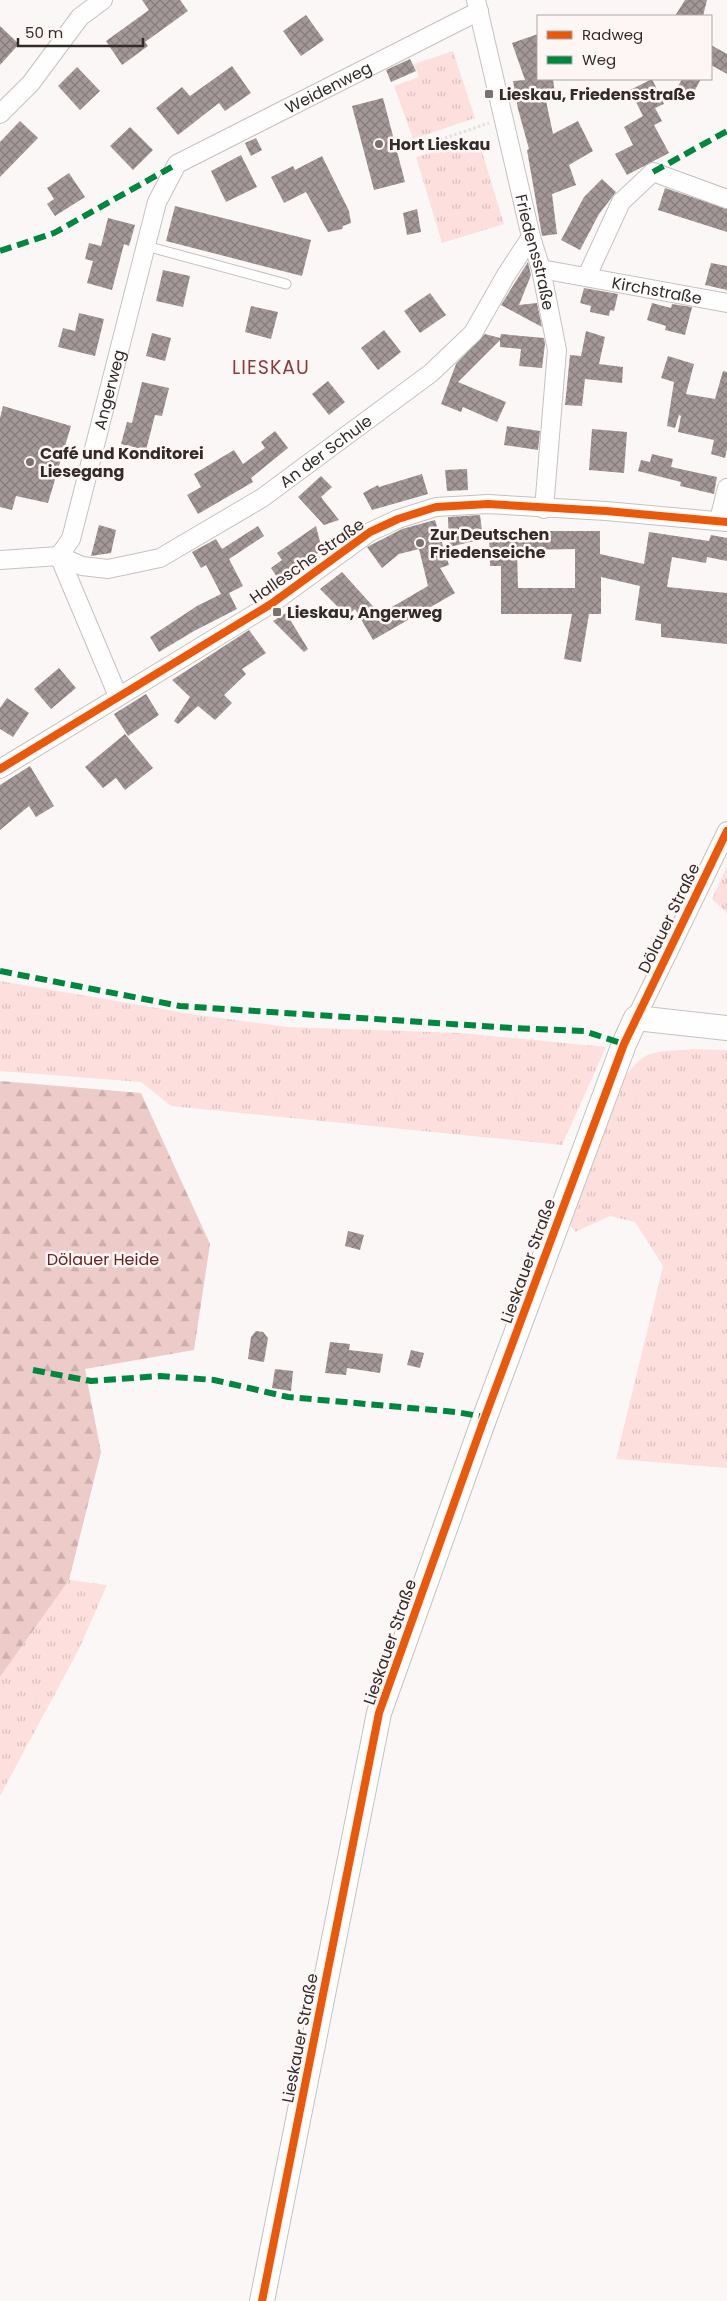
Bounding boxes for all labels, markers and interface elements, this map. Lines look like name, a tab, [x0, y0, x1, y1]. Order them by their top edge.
scale bar	[18, 15, 142, 47]
legend	[537, 15, 712, 80]
text: 50 m	[25, 22, 63, 43]
text: Radweg	[582, 24, 643, 45]
text: Weg	[582, 49, 616, 70]
street label: Weidenweg	[281, 56, 375, 119]
place label: Lieskau, Friedensstraße	[499, 83, 696, 106]
marker: Lieskau, Friedensstraße	[483, 88, 495, 100]
place label: Hort Lieskau	[389, 133, 490, 156]
marker: Hort Lieskau	[373, 138, 385, 150]
street label: Friedensstraße	[510, 192, 560, 312]
street label: Kirchstraße	[610, 271, 704, 310]
street label: Angerweg	[88, 347, 130, 432]
district label: LIESKAU	[232, 354, 310, 381]
street label: An der Schule	[275, 409, 377, 493]
place label: Café und Konditorei Liesegang	[40, 442, 204, 483]
marker: Café und Konditorei Liesegang	[24, 456, 36, 468]
street label: Hallesche Straße	[245, 513, 369, 609]
place label: Zur Deutschen Friedenseiche	[430, 523, 549, 564]
marker: Zur Deutschen Friedenseiche	[414, 537, 426, 549]
place label: Lieskau, Angerweg	[287, 601, 442, 624]
marker: Lieskau, Angerweg	[271, 606, 283, 618]
street label: Dölauer Straße	[632, 859, 706, 977]
street label: Lieskauer Straße	[495, 1195, 561, 1327]
park label: Dölauer Heide	[47, 1248, 159, 1271]
street label: Lieskauer Straße	[358, 1576, 422, 1708]
street label: Lieskauer Straße	[276, 1971, 324, 2105]

